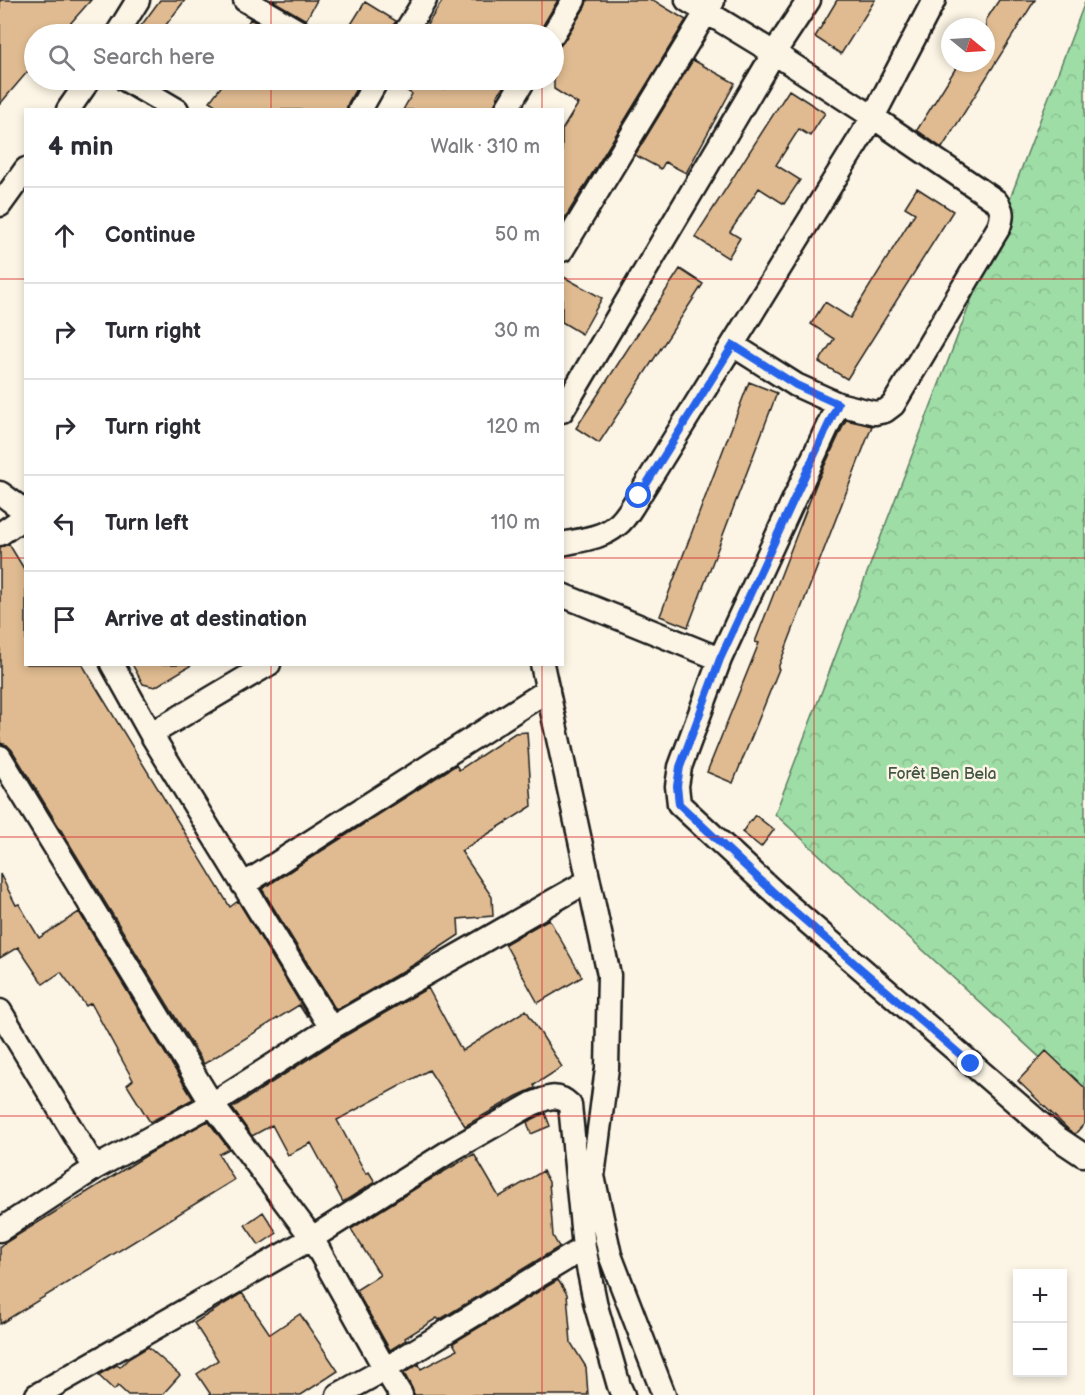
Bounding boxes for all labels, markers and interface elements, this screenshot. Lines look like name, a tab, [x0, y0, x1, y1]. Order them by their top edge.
north arrow	[941, 18, 995, 72]
search box	[24, 24, 564, 90]
icon: search	[45, 41, 78, 74]
text: Search here	[93, 44, 215, 71]
text: 4 min	[48, 132, 113, 163]
text: Walk · 310 m	[431, 135, 540, 159]
icon: ahead	[48, 219, 81, 252]
text: Continue	[105, 222, 195, 249]
text: 50 m	[495, 223, 540, 247]
icon: right	[48, 315, 81, 348]
text: Turn right	[105, 318, 201, 345]
text: 30 m	[494, 319, 540, 343]
icon: right	[48, 411, 81, 444]
text: Turn right	[105, 414, 201, 441]
text: 120 m	[487, 415, 540, 439]
route start	[625, 482, 651, 508]
icon: left	[48, 507, 81, 540]
text: Turn left	[105, 510, 189, 537]
text: 110 m	[491, 511, 540, 535]
icon: arrive	[48, 603, 81, 636]
text: Arrive at destination	[105, 606, 307, 633]
park label: Forêt Ben Bela	[887, 765, 997, 784]
route end	[957, 1050, 983, 1076]
map controls	[1013, 1269, 1067, 1377]
button: +	[1013, 1269, 1067, 1323]
button: −	[1013, 1323, 1067, 1377]

